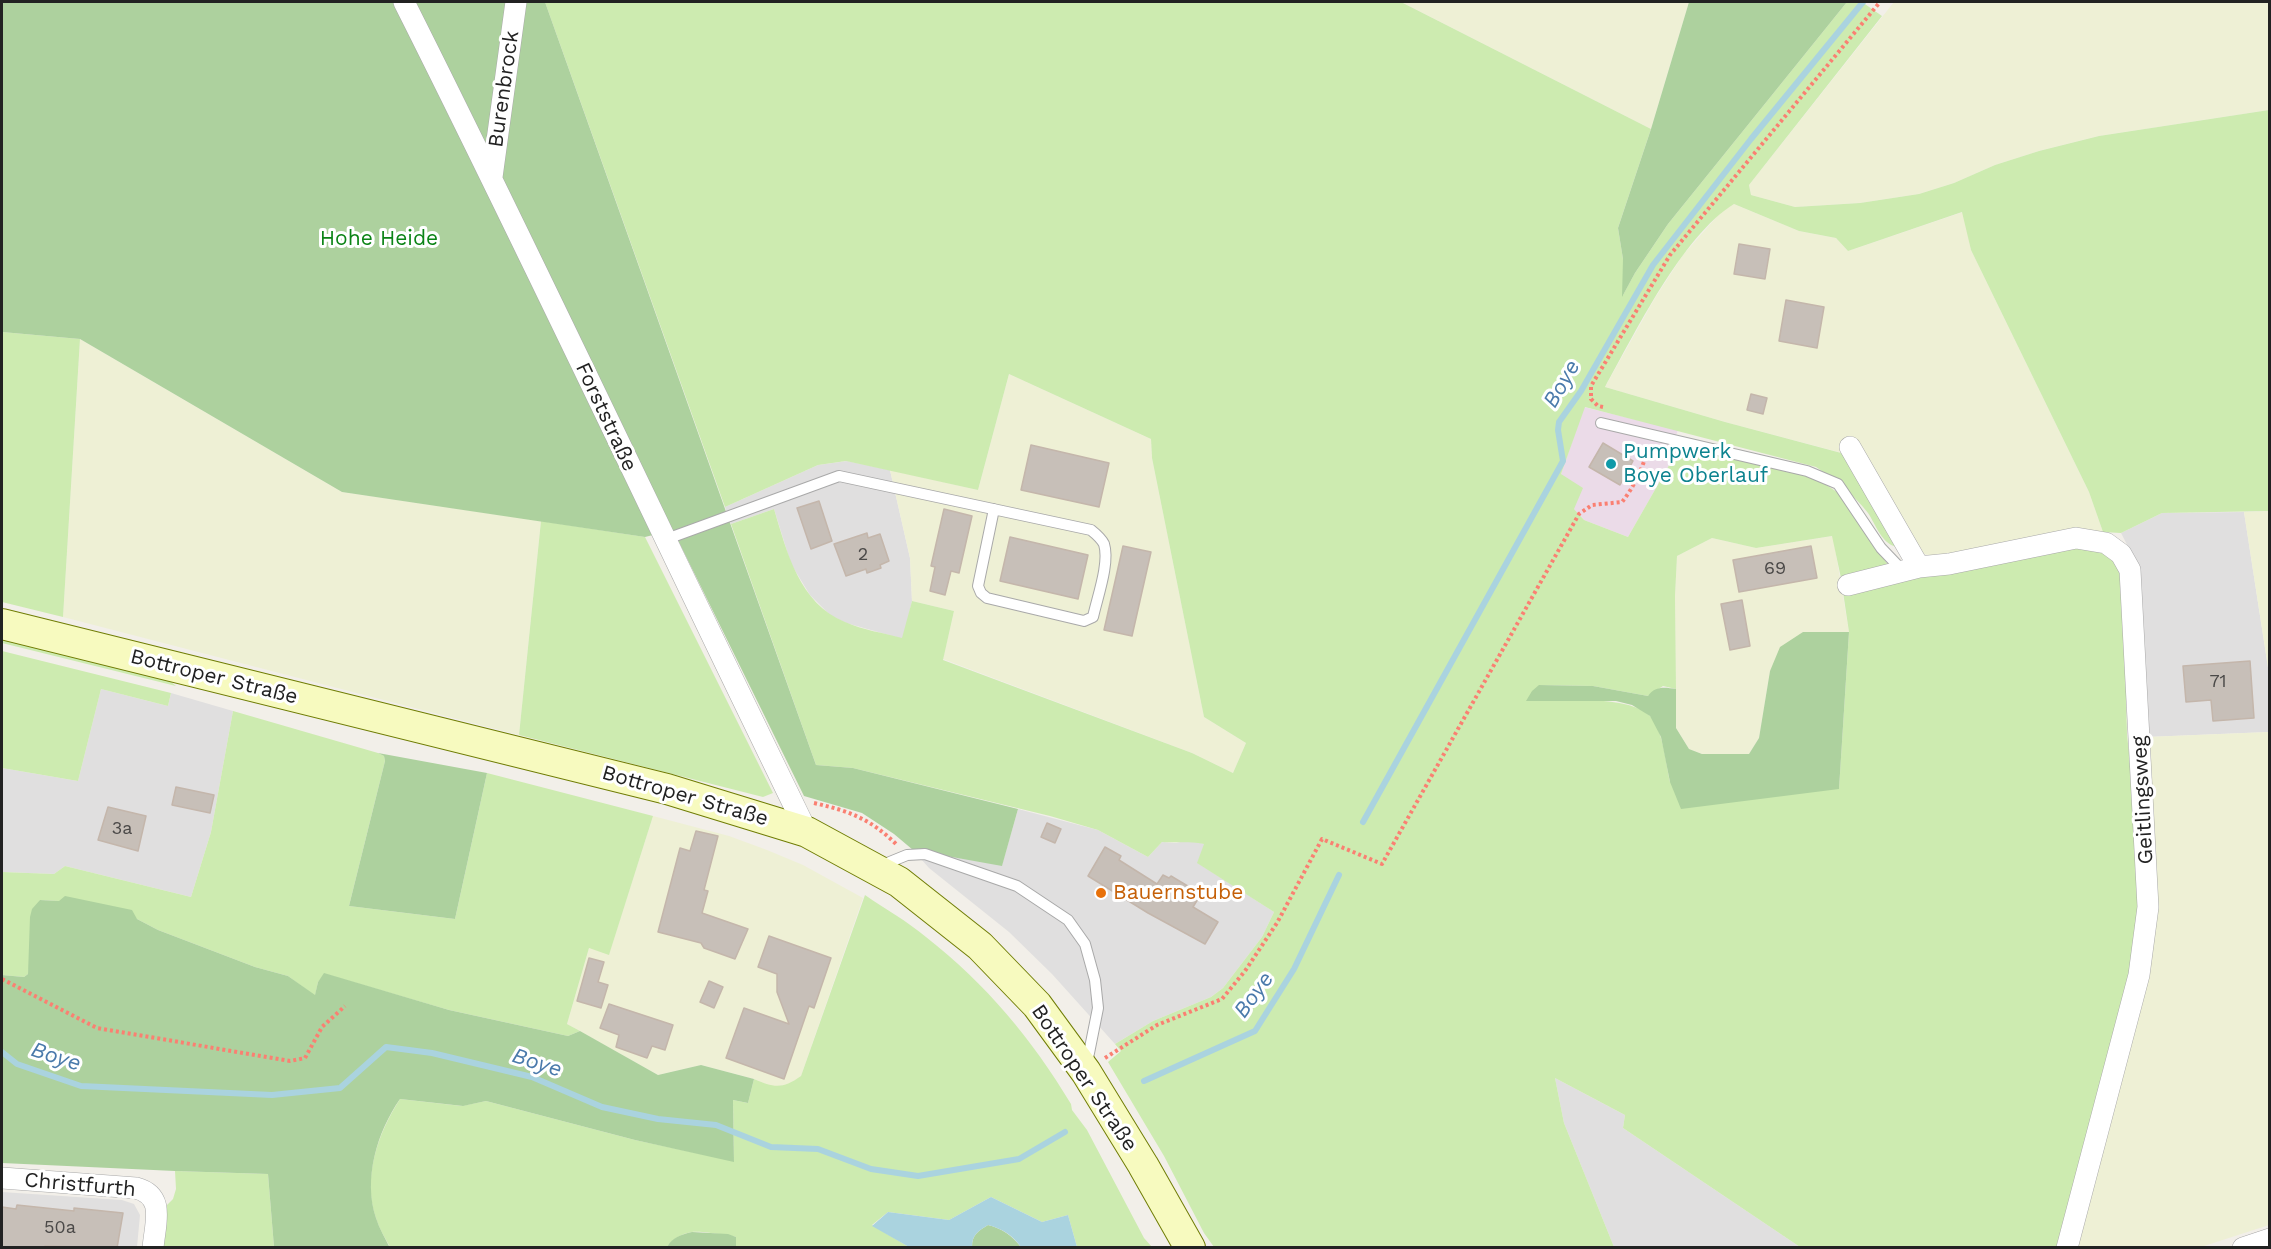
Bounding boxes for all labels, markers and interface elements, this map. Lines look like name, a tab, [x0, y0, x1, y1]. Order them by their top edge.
street label: Burenbrock	[483, 29, 525, 149]
park label: Hohe Heide	[320, 226, 438, 252]
water label: Boye	[1538, 355, 1586, 413]
street label: Forststraße	[570, 358, 642, 476]
place label: Pumpwerk Boye Oberlauf	[1623, 439, 1768, 489]
marker: Pumpwerk Boye Oberlauf	[1604, 457, 1618, 471]
house number: 2	[858, 544, 868, 566]
house number: 69	[1764, 558, 1786, 580]
street label: Bottroper Straße	[128, 644, 300, 710]
house number: 71	[2209, 671, 2227, 693]
street label: Geitlingsweg	[2127, 735, 2159, 865]
street label: Bottroper Straße	[599, 760, 771, 832]
house number: 3a	[112, 818, 132, 840]
place label: Bauernstube	[1113, 880, 1243, 906]
marker: Bauernstube	[1094, 886, 1108, 900]
water label: Boye	[1228, 967, 1280, 1023]
street label: Bottroper Straße	[1026, 1000, 1142, 1156]
water label: Boye	[28, 1037, 84, 1077]
water label: Boye	[509, 1043, 565, 1083]
street label: Christfurth	[23, 1168, 137, 1202]
house number: 50a	[44, 1217, 76, 1239]

